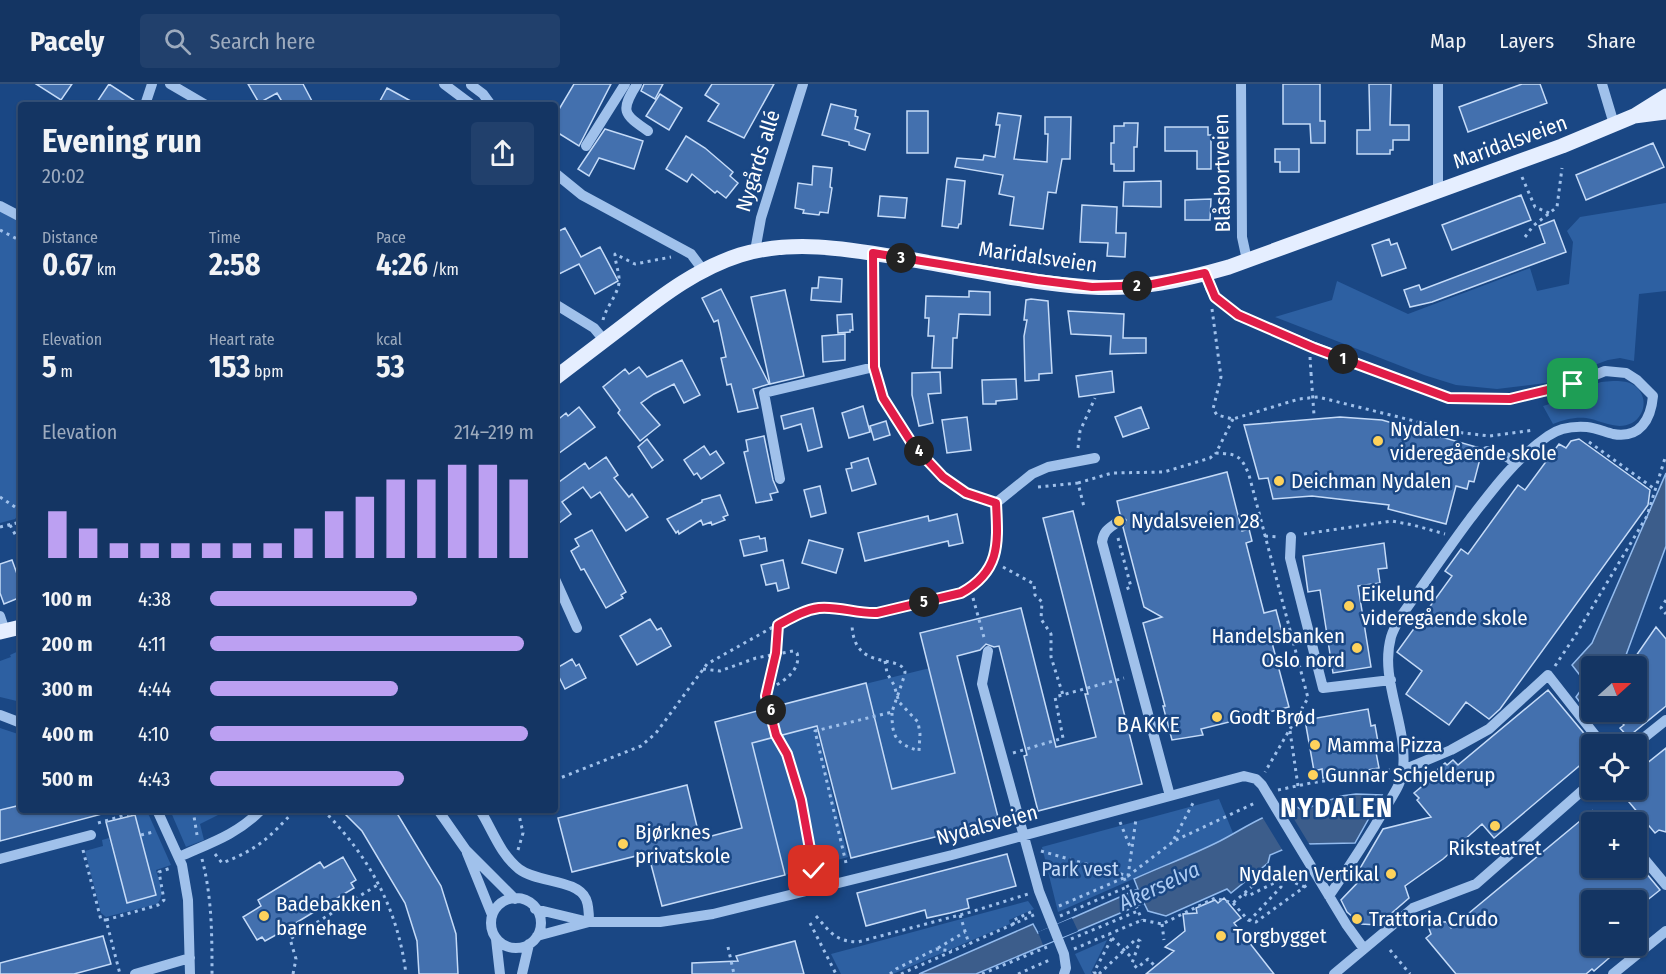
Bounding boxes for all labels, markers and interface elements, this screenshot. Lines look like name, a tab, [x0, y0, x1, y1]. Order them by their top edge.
search box	[140, 14, 560, 68]
text: Pacely	[30, 25, 104, 58]
icon: search	[161, 25, 194, 58]
text: Search here	[209, 28, 315, 55]
text: Map	[1430, 28, 1466, 54]
text: Layers	[1499, 28, 1554, 54]
text: Share	[1587, 28, 1636, 54]
street label: Nygårds allé	[730, 107, 786, 215]
street label: Maridalsveien	[1449, 109, 1571, 175]
street label: Blåsbortveien	[1208, 113, 1236, 233]
text: Evening run	[42, 121, 202, 161]
button: share	[471, 122, 534, 185]
text: 20:02	[42, 164, 85, 188]
text: Distance	[42, 228, 98, 247]
text: Time	[209, 228, 241, 247]
text: Pace	[376, 228, 406, 247]
street label: Maridalsveien	[977, 236, 1099, 278]
pin: 3	[886, 243, 916, 273]
text: 0.67	[42, 247, 93, 283]
text: 2:58	[209, 247, 261, 283]
text: 4:26	[376, 247, 428, 283]
text: 3	[897, 248, 905, 267]
text: km	[93, 260, 116, 279]
text: /km	[428, 260, 459, 279]
pin: 2	[1122, 271, 1152, 301]
text: 2	[1133, 276, 1141, 295]
text: Elevation	[42, 330, 102, 349]
text: Heart rate	[209, 330, 275, 349]
text: kcal	[376, 330, 402, 349]
pin: 1	[1328, 344, 1358, 374]
text: 5	[42, 349, 57, 385]
text: 153	[209, 349, 250, 385]
text: 53	[376, 349, 405, 385]
text: 1	[1340, 349, 1346, 368]
pin	[1547, 358, 1598, 409]
text: m	[57, 362, 73, 381]
text: bpm	[250, 362, 283, 381]
icon: arrive	[1556, 367, 1589, 400]
place label: Nydalen videregående skole	[1390, 416, 1557, 466]
text: Elevation	[42, 420, 117, 444]
text: 214–219 m	[454, 420, 534, 444]
marker: Nydalen videregående skole	[1371, 434, 1385, 448]
pin: 4	[904, 436, 934, 466]
text: 4	[915, 441, 923, 460]
place label: Deichman Nydalen	[1291, 468, 1452, 494]
marker: Deichman Nydalen	[1272, 474, 1286, 488]
place label: Nydalsveien 28	[1131, 508, 1260, 534]
marker: Nydalsveien 28	[1112, 514, 1126, 528]
place label: Eikelund videregående skole	[1361, 581, 1528, 631]
text: 100 m	[42, 587, 92, 611]
text: 4:38	[138, 587, 171, 611]
pin: 5	[909, 587, 939, 617]
text: 5	[920, 592, 928, 611]
marker: Eikelund videregående skole	[1342, 599, 1356, 613]
place label: Handelsbanken Oslo nord	[1211, 623, 1345, 673]
text: 200 m	[42, 632, 93, 656]
text: 4:11	[138, 632, 166, 656]
marker: Handelsbanken Oslo nord	[1350, 641, 1364, 655]
north arrow	[1581, 656, 1647, 722]
map controls	[1581, 656, 1647, 956]
text: 300 m	[42, 677, 93, 701]
text: 4:44	[138, 677, 171, 701]
pin: 6	[756, 695, 786, 725]
text: 6	[767, 700, 775, 719]
place label: Godt Brød	[1229, 704, 1316, 730]
marker: Godt Brød	[1210, 710, 1224, 724]
district label: BAKKE	[1117, 711, 1181, 738]
text: 400 m	[42, 722, 94, 746]
text: 4:10	[138, 722, 169, 746]
place label: Mamma Pizza	[1327, 732, 1443, 758]
button: locate	[1581, 734, 1647, 800]
marker: Mamma Pizza	[1308, 738, 1322, 752]
place label: Gunnar Schjelderup	[1325, 762, 1495, 788]
text: 500 m	[42, 767, 93, 791]
text: 4:43	[138, 767, 170, 791]
marker: Gunnar Schjelderup	[1306, 768, 1320, 782]
district label: NYDALEN	[1280, 792, 1394, 824]
street label: Nydalsveien	[933, 799, 1041, 851]
button: +	[1581, 812, 1647, 878]
place label: Bjørknes privatskole	[635, 819, 730, 869]
marker: Riksteatret	[1488, 819, 1502, 833]
place label: Riksteatret	[1448, 835, 1542, 861]
marker: Bjørknes privatskole	[616, 837, 630, 851]
pin	[788, 845, 839, 896]
icon: check	[797, 854, 830, 887]
park label: Park vest	[1041, 856, 1119, 882]
water label: Akerselva	[1113, 856, 1204, 917]
place label: Nydalen Vertikal	[1239, 861, 1379, 887]
marker: Nydalen Vertikal	[1384, 867, 1398, 881]
button: −	[1581, 890, 1647, 956]
place label: Badebakken barnehage	[276, 891, 382, 941]
place label: Trattoria Crudo	[1369, 906, 1498, 932]
marker: Badebakken barnehage	[257, 909, 271, 923]
marker: Trattoria Crudo	[1350, 912, 1364, 926]
place label: Torgbygget	[1233, 923, 1327, 949]
marker: Torgbygget	[1214, 929, 1228, 943]

